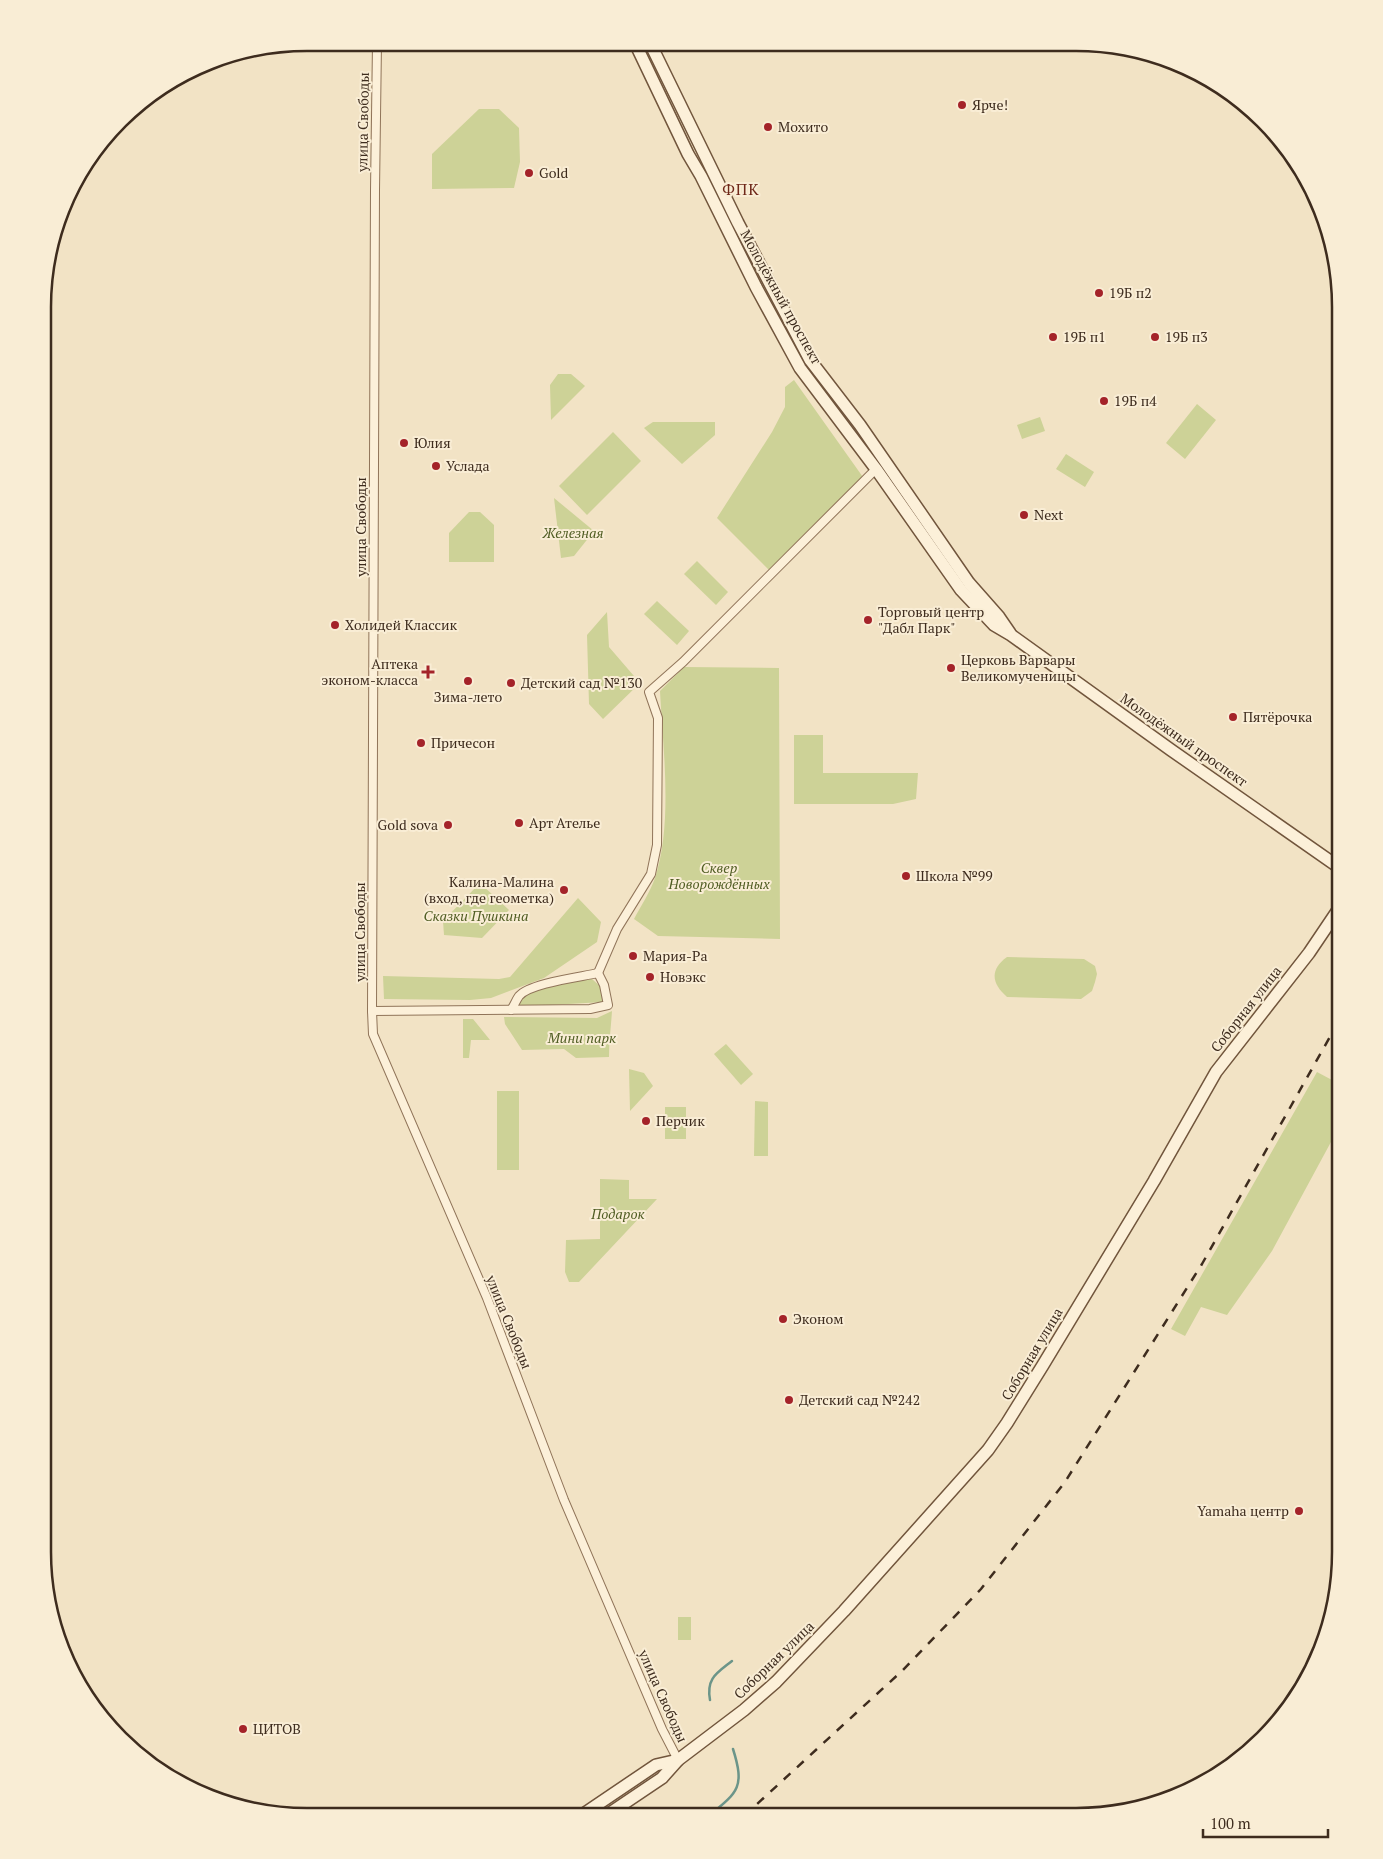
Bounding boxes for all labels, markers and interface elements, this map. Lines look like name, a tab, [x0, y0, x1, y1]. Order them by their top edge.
street label: улица Свободы	[352, 72, 373, 173]
place label: Ярче!	[972, 95, 1008, 114]
marker: Ярче!	[956, 99, 968, 111]
place label: Мохито	[778, 117, 828, 136]
marker: Мохито	[762, 121, 774, 133]
place label: Gold	[539, 163, 569, 182]
marker: Gold	[523, 167, 535, 179]
district label: ФПК	[722, 178, 760, 200]
street label: Молодёжный проспект	[736, 226, 826, 368]
place label: 19Б п2	[1109, 283, 1152, 302]
marker: 19Б п2	[1093, 287, 1105, 299]
place label: 19Б п1	[1063, 327, 1106, 346]
place label: 19Б п3	[1165, 327, 1208, 346]
marker: 19Б п1	[1047, 331, 1059, 343]
marker: 19Б п3	[1149, 331, 1161, 343]
place label: 19Б п4	[1114, 391, 1157, 410]
marker: 19Б п4	[1098, 395, 1110, 407]
place label: Юлия	[414, 433, 451, 452]
marker: Юлия	[398, 437, 410, 449]
place label: Услада	[446, 456, 490, 475]
marker: Услада	[430, 460, 442, 472]
street label: улица Свободы	[351, 477, 370, 578]
place label: Next	[1034, 505, 1064, 524]
marker: Next	[1018, 509, 1030, 521]
park label: Железная	[542, 523, 603, 542]
place label: Торговый центр "Дабл Парк"	[878, 602, 984, 637]
marker: Торговый центр "Дабл Парк"	[862, 614, 874, 626]
place label: Холидей Классик	[345, 615, 458, 634]
marker: Холидей Классик	[329, 619, 341, 631]
place label: Церковь Варвары Великомученицы	[961, 650, 1076, 685]
place label: Аптека эконом-класса	[321, 654, 418, 689]
marker: Церковь Варвары Великомученицы	[945, 662, 957, 674]
marker: Аптека эконом-класса	[422, 666, 434, 678]
place label: Детский сад №130	[521, 673, 642, 692]
marker: Зима-лето	[462, 675, 474, 687]
marker: Детский сад №130	[505, 677, 517, 689]
place label: Зима-лето	[434, 687, 503, 706]
street label: Молодёжный проспект	[1117, 688, 1252, 791]
place label: Пятёрочка	[1243, 707, 1312, 726]
marker: Пятёрочка	[1227, 711, 1239, 723]
place label: Причесон	[431, 733, 495, 752]
marker: Причесон	[415, 737, 427, 749]
place label: Арт Ателье	[529, 813, 600, 832]
place label: Gold sova	[378, 815, 438, 834]
marker: Арт Ателье	[513, 817, 525, 829]
marker: Gold sova	[442, 819, 454, 831]
park label: Сквер Новорождённых	[667, 858, 770, 893]
place label: Школа №99	[916, 866, 993, 885]
marker: Школа №99	[900, 870, 912, 882]
place label: Калина-Малина (вход, где геометка)	[424, 872, 554, 907]
street label: улица Свободы	[350, 882, 369, 983]
marker: Калина-Малина (вход, где геометка)	[558, 884, 570, 896]
park label: Сказки Пушкина	[424, 906, 528, 925]
place label: Мария-Ра	[643, 946, 707, 965]
marker: Мария-Ра	[627, 950, 639, 962]
street label: Соборная улица	[1206, 962, 1285, 1056]
place label: Новэкс	[660, 967, 706, 986]
marker: Новэкс	[644, 971, 656, 983]
park label: Мини парк	[547, 1028, 616, 1047]
place label: Перчик	[656, 1111, 705, 1130]
marker: Перчик	[640, 1115, 652, 1127]
park label: Подарок	[590, 1204, 645, 1223]
street label: улица Свободы	[482, 1271, 537, 1372]
street label: Соборная улица	[996, 1304, 1067, 1404]
place label: Эконом	[793, 1309, 844, 1328]
marker: Эконом	[777, 1313, 789, 1325]
place label: Детский сад №242	[799, 1390, 920, 1409]
marker: Детский сад №242	[783, 1394, 795, 1406]
place label: Yamaha центр	[1197, 1501, 1289, 1520]
marker: Yamaha центр	[1293, 1505, 1305, 1517]
street label: Соборная улица	[729, 1616, 818, 1703]
street label: улица Свободы	[634, 1646, 692, 1745]
place label: ЦИТОВ	[253, 1719, 301, 1738]
marker: ЦИТОВ	[237, 1723, 249, 1735]
scale bar	[1203, 1806, 1328, 1838]
text: 100 m	[1210, 1813, 1251, 1833]

